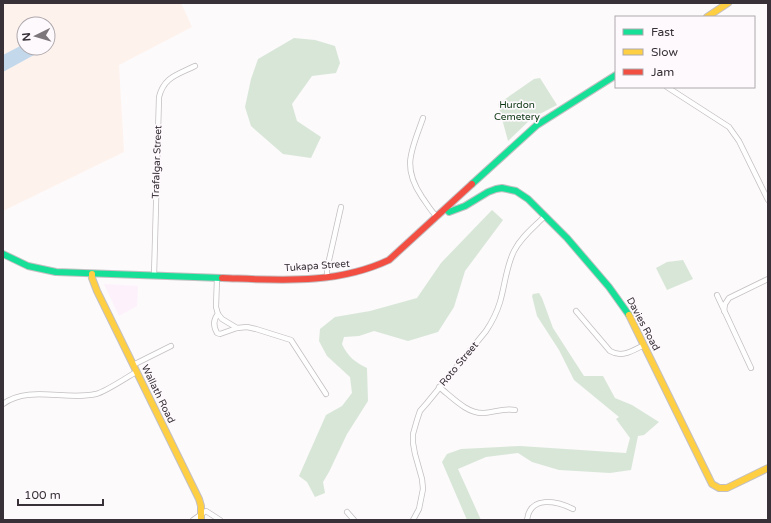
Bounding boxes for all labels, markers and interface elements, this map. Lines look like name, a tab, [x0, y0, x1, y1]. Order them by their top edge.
north arrow	[16, 16, 56, 56]
legend	[615, 16, 755, 88]
text: Fast	[651, 25, 675, 39]
text: N	[20, 32, 33, 42]
text: Slow	[651, 45, 678, 59]
text: Jam	[651, 65, 674, 79]
park label: Hurdon Cemetery	[494, 99, 541, 123]
street label: Trafalgar Street	[150, 125, 164, 199]
street label: Tukapa Street	[284, 258, 350, 274]
street label: Davies Road	[624, 295, 662, 353]
street label: Roto Street	[437, 339, 481, 389]
street label: Wallath Road	[139, 363, 177, 425]
scale bar	[18, 481, 103, 507]
text: 100 m	[24, 488, 61, 502]

